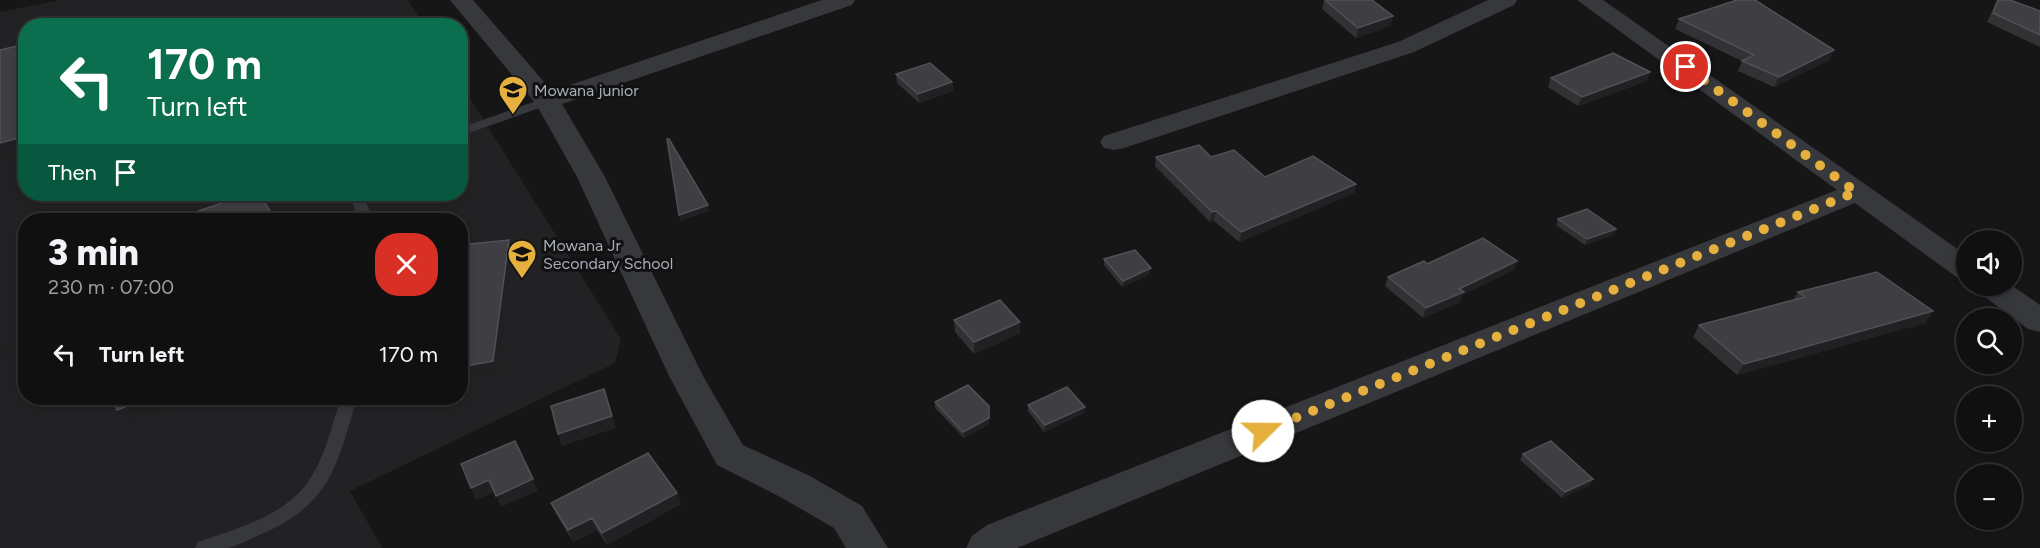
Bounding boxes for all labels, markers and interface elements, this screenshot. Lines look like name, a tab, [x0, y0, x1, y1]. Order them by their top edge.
text: 170 m	[147, 39, 262, 90]
pin	[1660, 41, 1711, 92]
icon: left	[48, 42, 126, 120]
icon: arrive	[1669, 50, 1702, 83]
school or university icon: Mowana junior	[497, 74, 529, 116]
place label: Mowana junior	[534, 81, 639, 100]
text: Turn left	[147, 90, 247, 123]
icon: arrive	[109, 156, 142, 189]
text: Then	[48, 159, 97, 186]
map controls	[1956, 230, 2022, 530]
button: sound	[1956, 230, 2022, 296]
text: 3 min	[48, 231, 139, 274]
button: close	[375, 233, 438, 296]
place label: Mowana Jr Secondary School	[543, 236, 673, 273]
school or university icon: Mowana Jr Secondary School	[506, 238, 538, 280]
text: 230 m · 07:00	[48, 275, 174, 299]
button: search	[1956, 308, 2022, 374]
icon: left	[48, 338, 81, 371]
text: Turn left	[99, 341, 185, 368]
text: 170 m	[379, 341, 438, 368]
button: +	[1956, 386, 2022, 452]
position arrow	[1231, 399, 1295, 463]
button: −	[1956, 464, 2022, 530]

